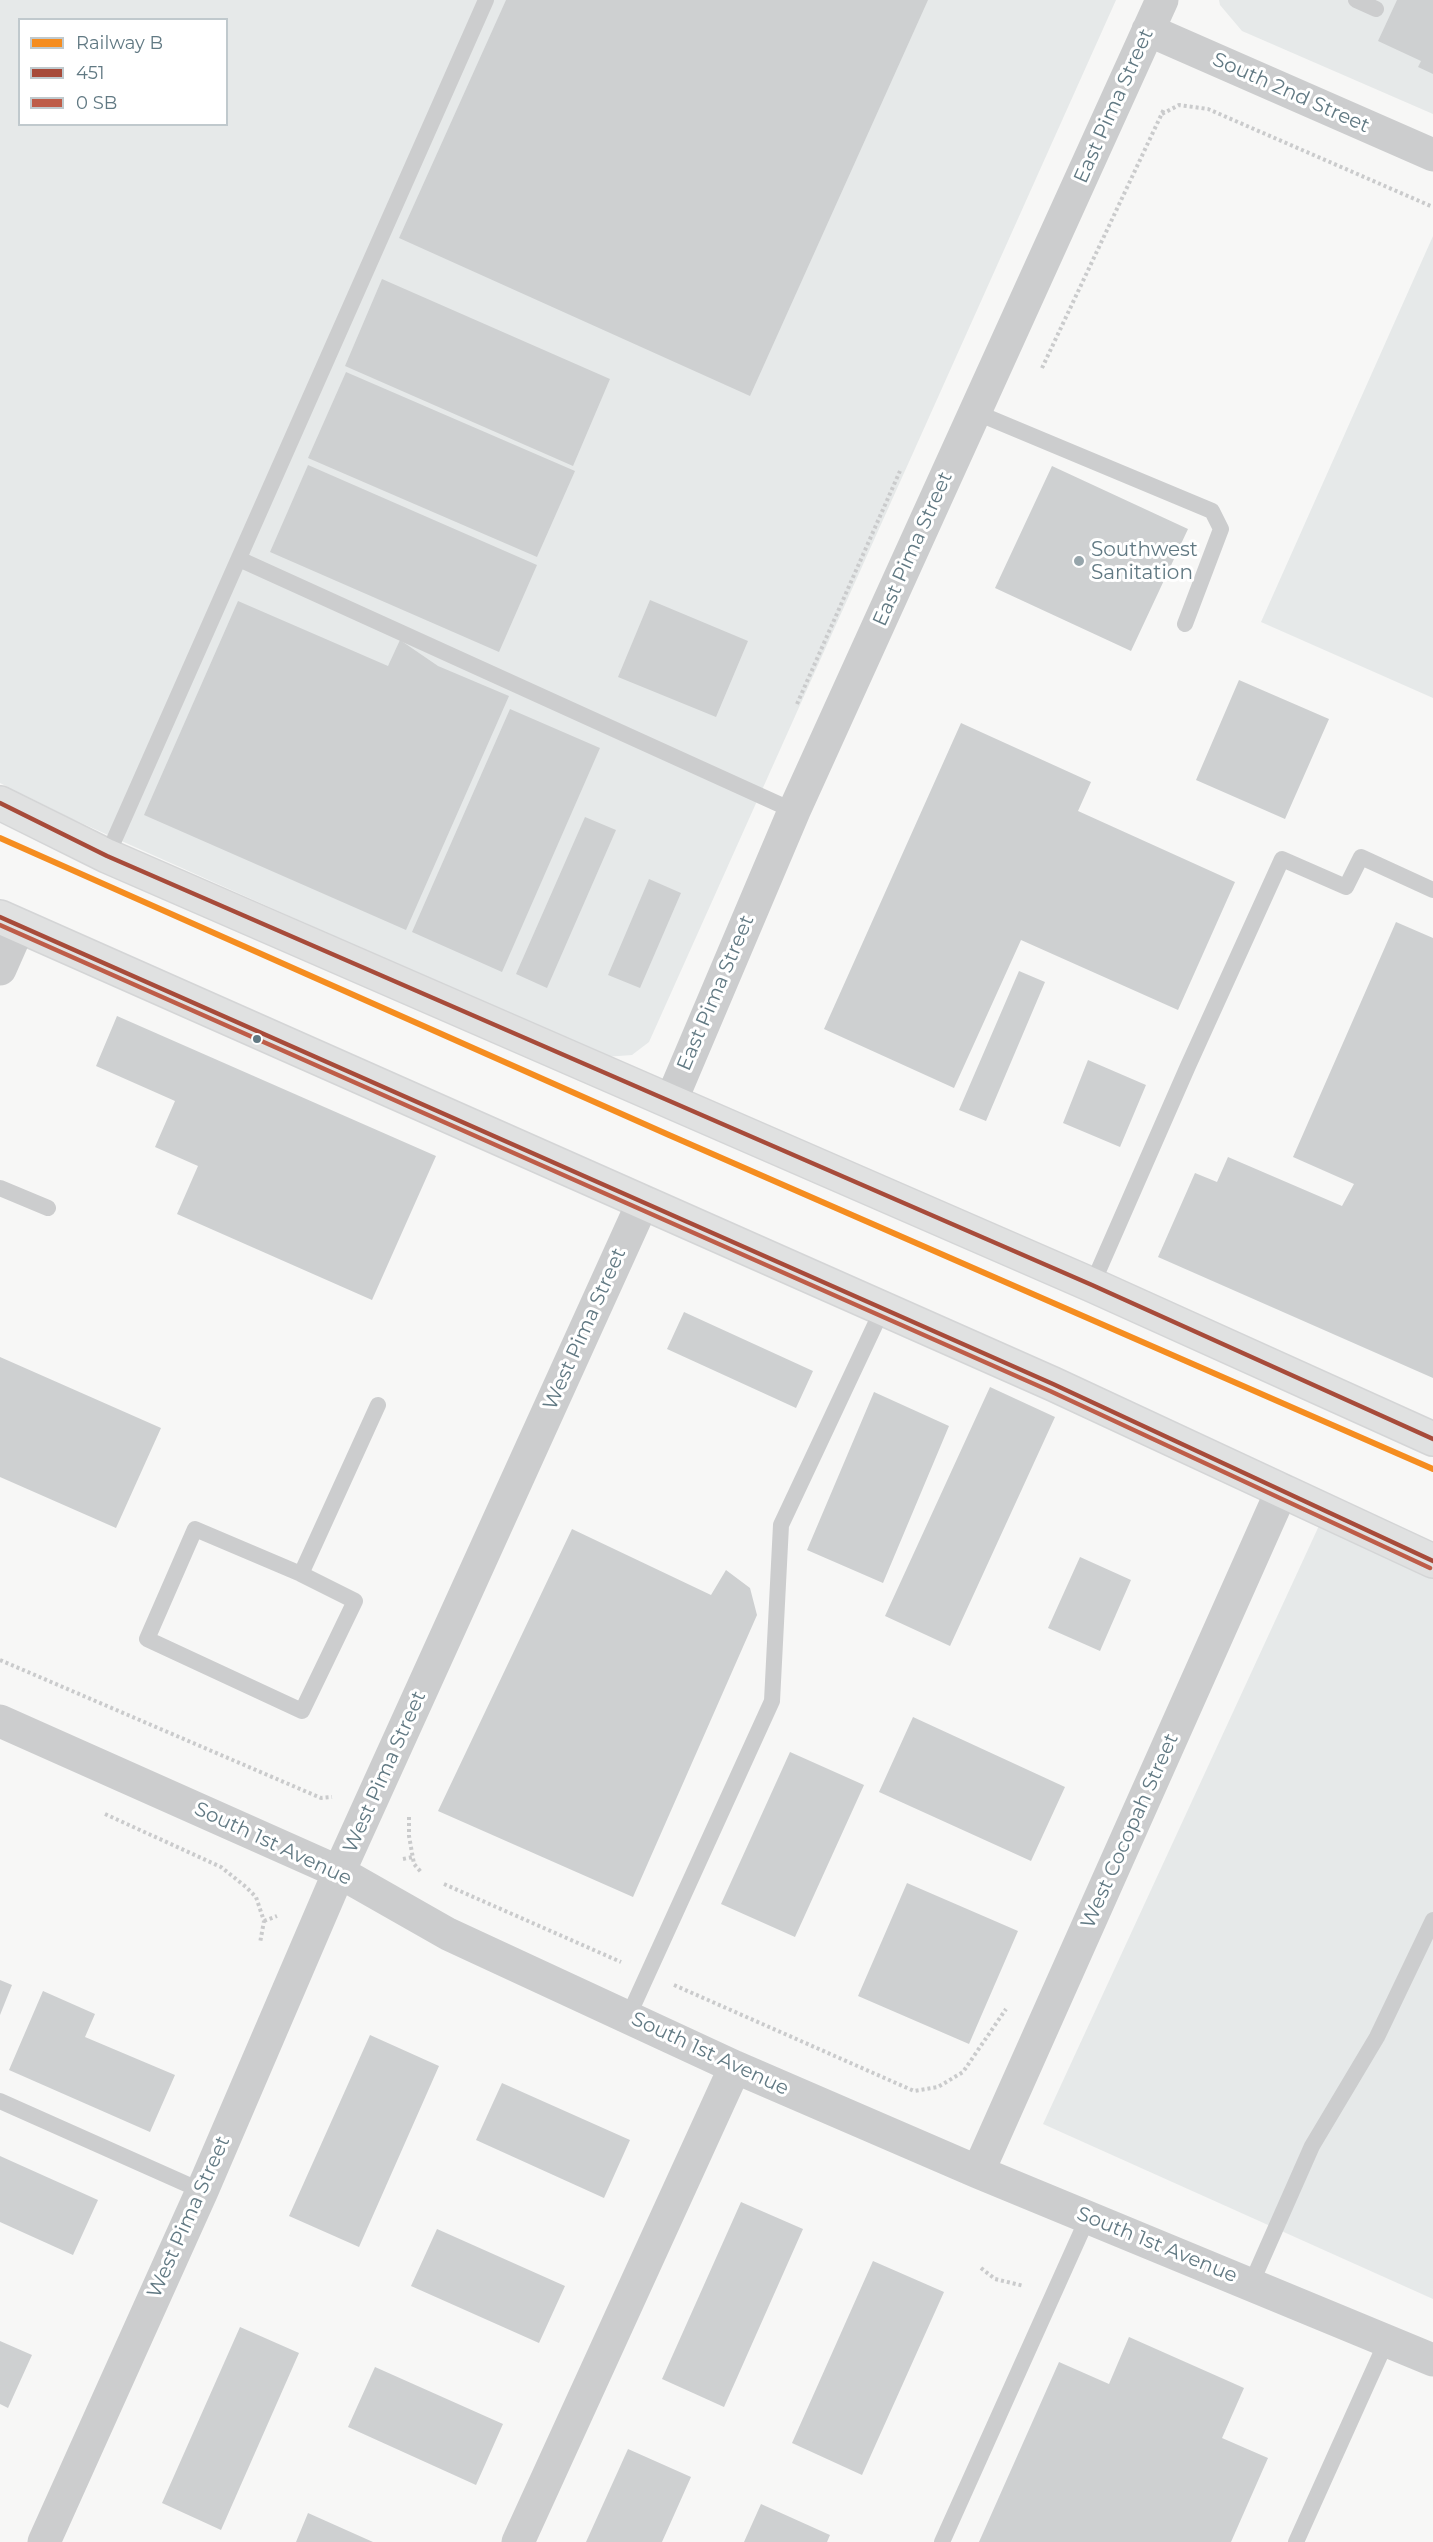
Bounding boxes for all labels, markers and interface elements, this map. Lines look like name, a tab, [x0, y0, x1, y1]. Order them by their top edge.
legend	[18, 18, 228, 126]
street label: East Pima Street	[1069, 25, 1159, 187]
text: Railway B	[76, 32, 163, 54]
street label: South 2nd Street	[1209, 48, 1373, 138]
text: 451	[76, 62, 105, 84]
text: 0 SB	[76, 92, 117, 114]
street label: East Pima Street	[868, 468, 958, 630]
place label: Southwest Sanitation	[1091, 538, 1198, 585]
marker: Southwest Sanitation	[1072, 554, 1086, 568]
street label: East Pima Street	[672, 912, 760, 1074]
unlabelled marker	[251, 1033, 263, 1045]
street label: West Pima Street	[538, 1244, 632, 1414]
street label: West Pima Street	[338, 1687, 432, 1857]
street label: West Cocopah Street	[1076, 1730, 1184, 1932]
street label: South 1st Avenue	[190, 1797, 356, 1891]
street label: South 1st Avenue	[627, 2007, 793, 2101]
street label: West Pima Street	[142, 2132, 236, 2302]
street label: South 1st Avenue	[1073, 2202, 1241, 2288]

